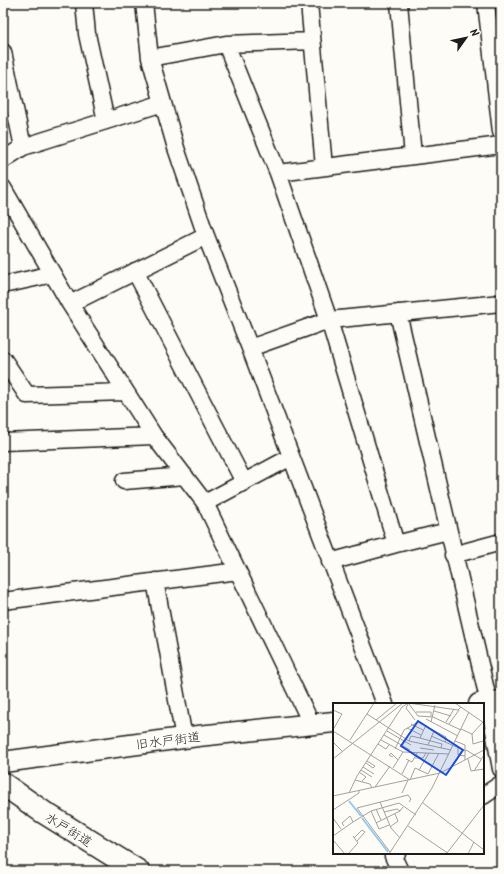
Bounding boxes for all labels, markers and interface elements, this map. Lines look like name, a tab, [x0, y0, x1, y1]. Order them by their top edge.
north arrow	[446, 18, 486, 58]
text: N	[464, 25, 483, 41]
inset map	[333, 703, 484, 854]
street label: 旧水戸街道	[135, 727, 202, 756]
street label: 水戸街道	[41, 808, 96, 853]

